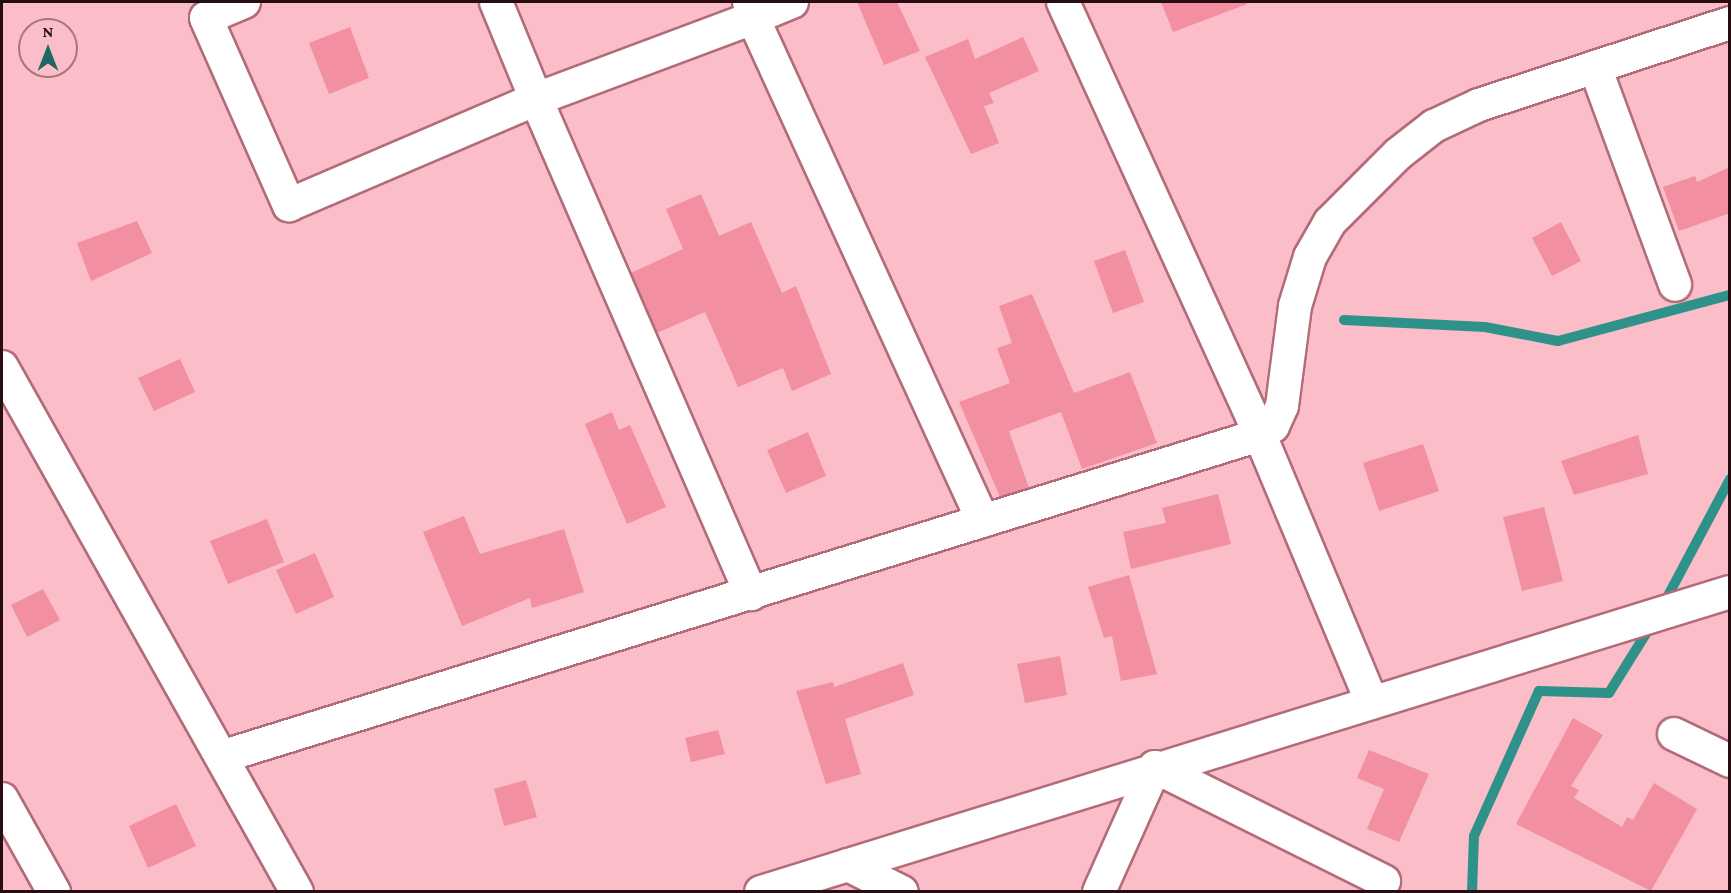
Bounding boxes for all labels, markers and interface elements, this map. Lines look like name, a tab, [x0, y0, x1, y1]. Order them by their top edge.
north arrow	[18, 18, 78, 78]
text: N	[43, 23, 53, 40]

